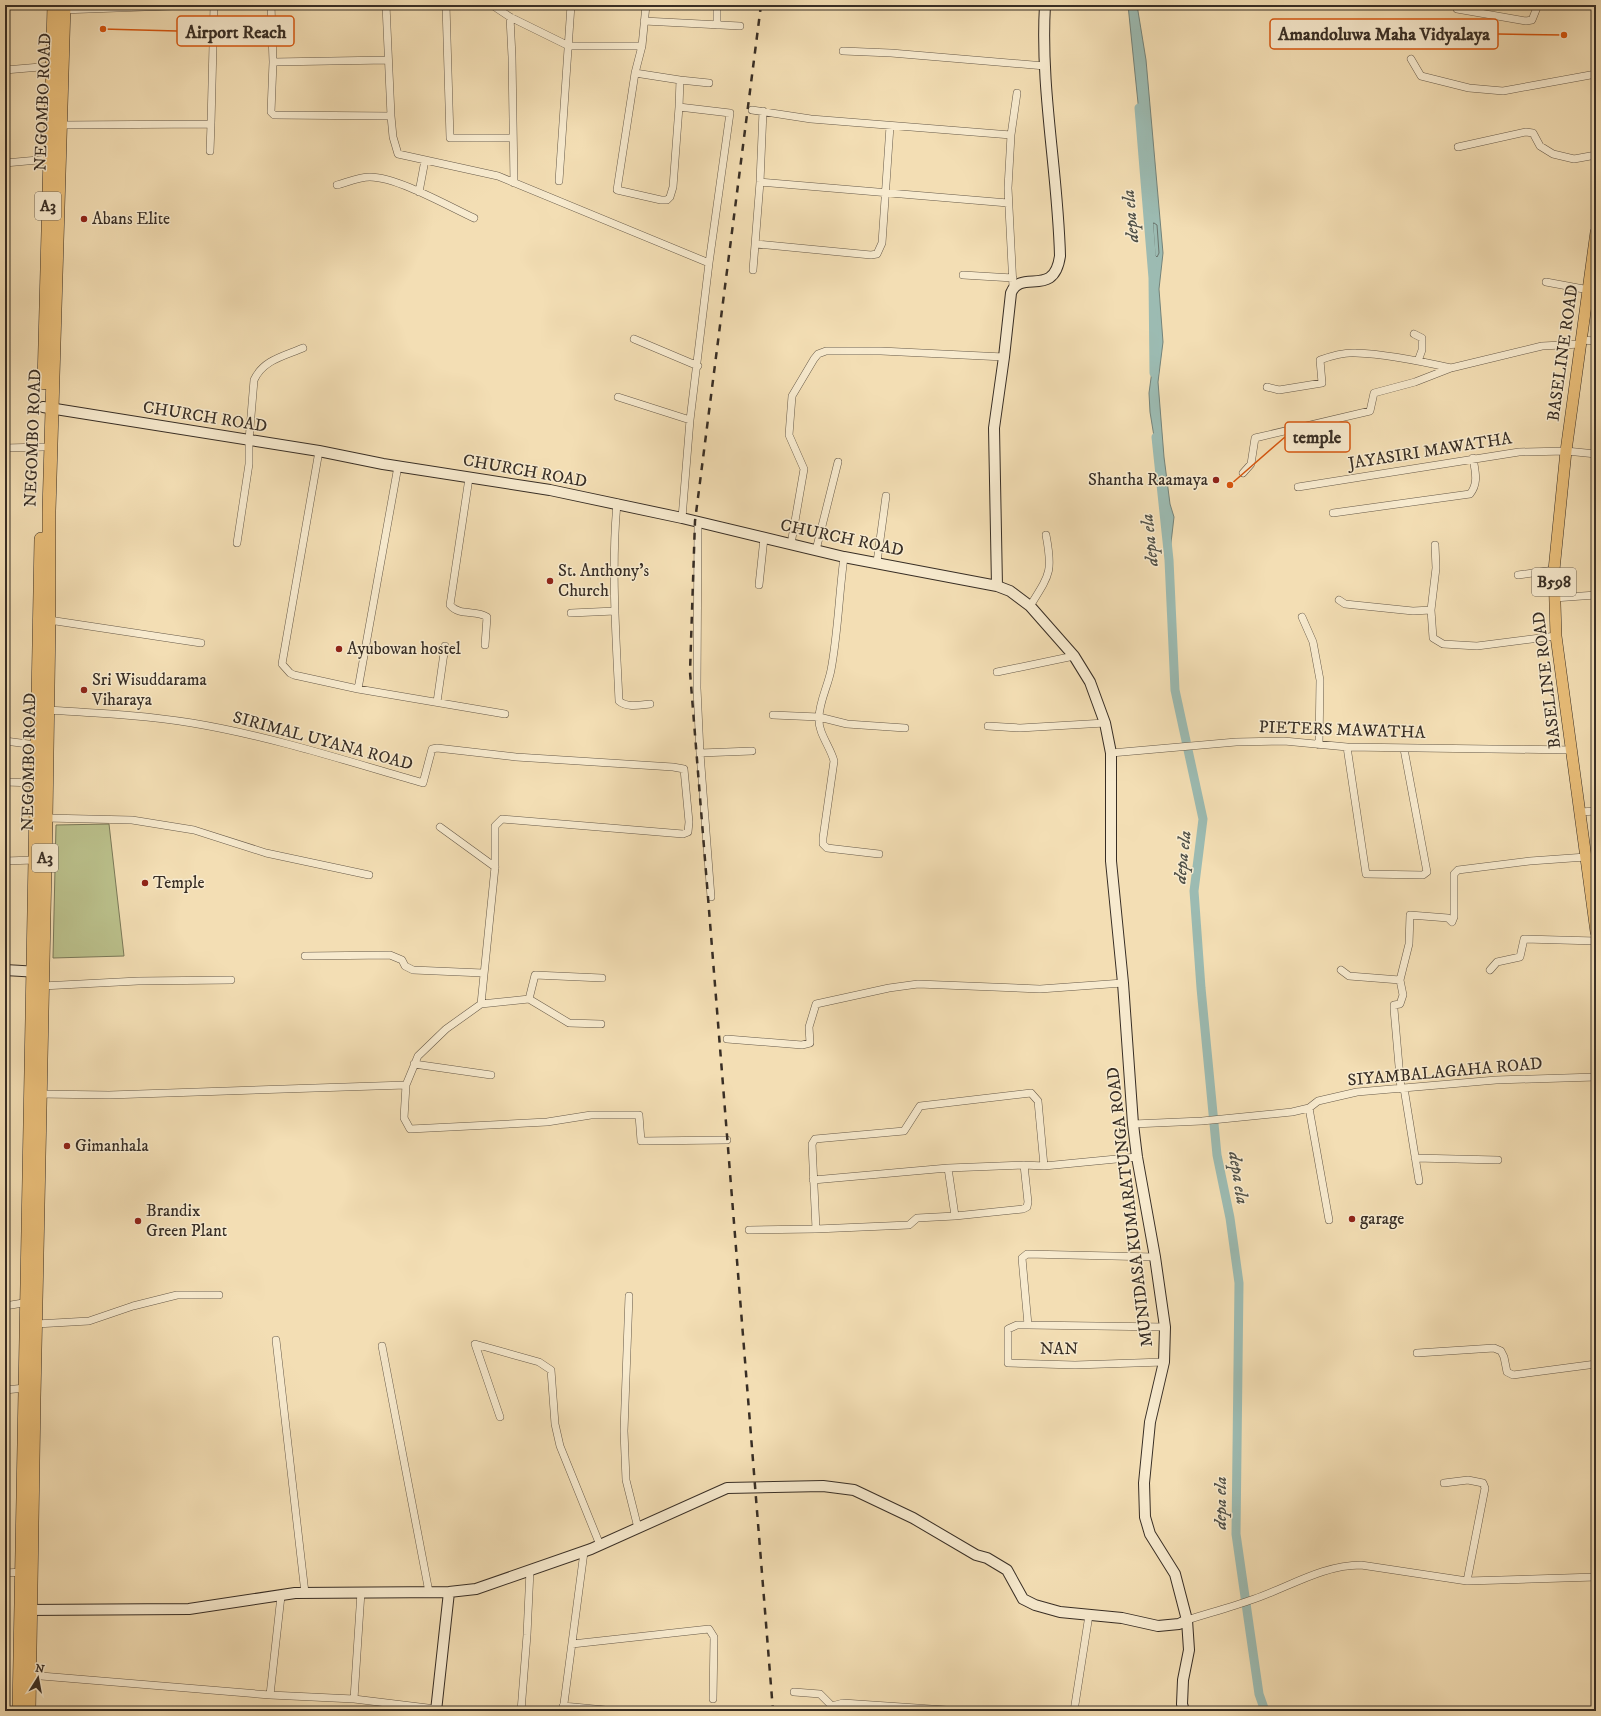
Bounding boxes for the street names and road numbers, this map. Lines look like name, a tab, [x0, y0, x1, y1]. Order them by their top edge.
street label: NEGOMBO ROAD	[30, 33, 56, 171]
road number: A3	[35, 192, 61, 220]
street label: BASELINE ROAD	[1543, 283, 1583, 423]
street label: NEGOMBO ROAD	[20, 369, 46, 507]
street label: CHURCH ROAD	[141, 396, 269, 438]
street label: JAYASIRI MAWATHA	[1345, 427, 1514, 475]
street label: CHURCH ROAD	[461, 449, 589, 493]
street label: CHURCH ROAD	[778, 514, 906, 562]
road number: B598	[1532, 568, 1576, 596]
street label: BASELINE ROAD	[1528, 610, 1566, 750]
street label: NEGOMBO ROAD	[17, 693, 41, 831]
street label: SIRIMAL UYANA ROAD	[231, 706, 415, 776]
street label: PIETERS MAWATHA	[1258, 716, 1426, 744]
road number: A3	[32, 844, 58, 872]
street label: SIYAMBALAGAHA ROAD	[1347, 1053, 1543, 1091]
street label: MUNIDASA KUMARATUNGA ROAD	[1102, 1066, 1158, 1348]
street label: NAN	[1040, 1338, 1078, 1360]

